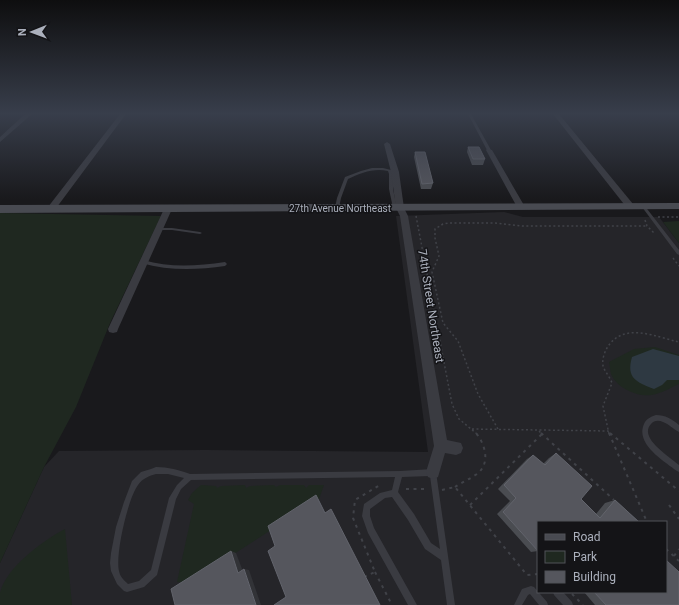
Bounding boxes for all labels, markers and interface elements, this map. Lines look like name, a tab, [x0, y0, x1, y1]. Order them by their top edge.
north arrow	[12, 12, 52, 52]
text: N	[16, 28, 29, 36]
street label: 27th Avenue Northeast	[289, 203, 391, 214]
street label: 74th Street Northeast	[415, 248, 447, 364]
legend	[537, 521, 667, 593]
text: Road	[573, 530, 601, 544]
text: Park	[573, 550, 598, 564]
text: Building	[573, 570, 616, 584]

